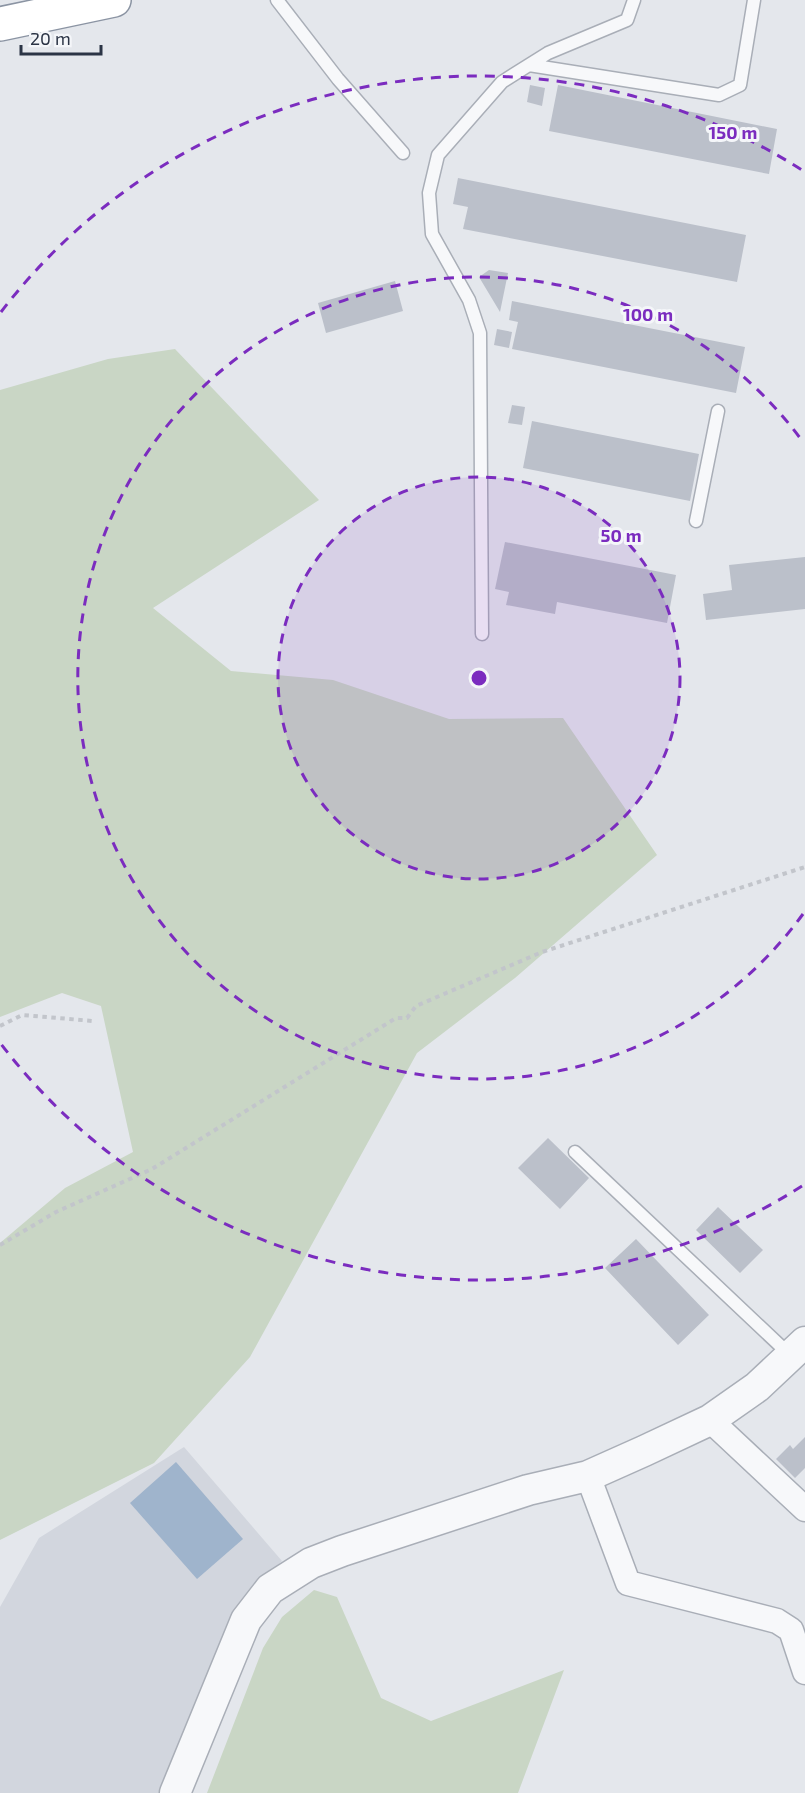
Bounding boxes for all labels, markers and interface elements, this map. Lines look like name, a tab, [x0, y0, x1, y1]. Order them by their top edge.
scale bar	[21, 18, 100, 56]
text: 20 m	[30, 27, 71, 49]
text: 150 m	[709, 121, 757, 143]
text: 100 m	[623, 303, 673, 325]
text: 50 m	[600, 524, 642, 546]
centre of rings	[469, 668, 489, 688]

